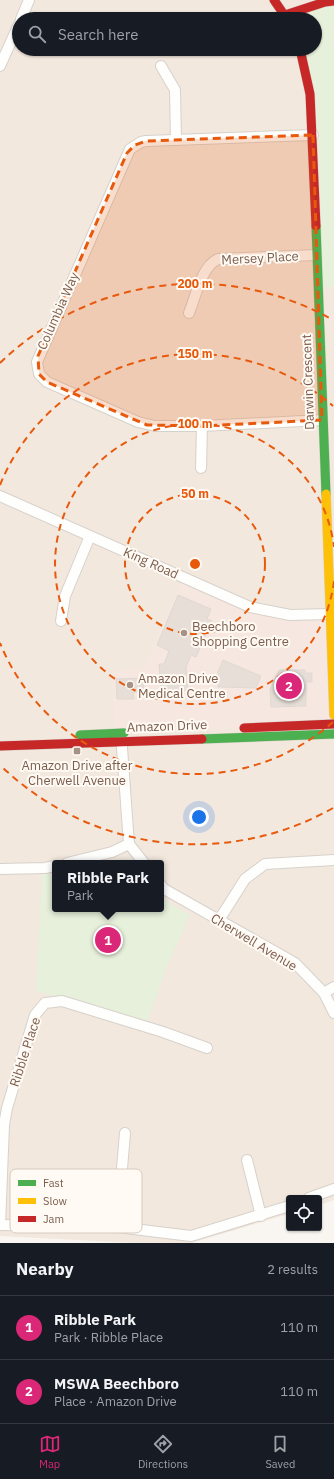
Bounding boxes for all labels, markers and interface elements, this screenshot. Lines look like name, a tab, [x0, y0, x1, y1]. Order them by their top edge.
search box	[12, 12, 322, 56]
icon: search	[26, 23, 48, 45]
text: Search here	[58, 25, 138, 44]
street label: Mersey Place	[221, 247, 299, 269]
street label: Columbia Way	[33, 269, 83, 352]
text: 200 m	[177, 276, 213, 291]
street label: Darwin Crescent	[298, 334, 318, 430]
text: 150 m	[177, 346, 213, 361]
text: 100 m	[177, 416, 213, 431]
text: 50 m	[181, 486, 209, 501]
street label: King Road	[121, 543, 181, 583]
centre of rings	[188, 557, 202, 571]
place label: Beechboro Shopping Centre	[192, 618, 289, 650]
marker: Beechboro Shopping Centre	[179, 628, 189, 638]
place label: Amazon Drive Medical Centre	[138, 670, 226, 702]
pin: 2	[276, 671, 302, 701]
marker: Amazon Drive Medical Centre	[125, 680, 135, 690]
street label: Amazon Drive	[127, 716, 207, 736]
marker: Amazon Drive after Cherwell Avenue	[72, 746, 82, 756]
place label: Amazon Drive after Cherwell Avenue	[21, 757, 133, 789]
your location	[189, 807, 209, 827]
popup	[52, 860, 164, 912]
text: Ribble Park	[67, 868, 149, 887]
text: Park	[67, 887, 93, 904]
street label: Cherwell Avenue	[208, 909, 300, 975]
pin: 1	[95, 925, 121, 955]
street label: Ribble Place	[6, 1015, 44, 1089]
legend	[10, 1169, 142, 1233]
text: Fast	[43, 1176, 64, 1190]
text: Slow	[43, 1194, 67, 1208]
map controls	[286, 1195, 322, 1231]
button: locate	[286, 1195, 322, 1231]
text: Jam	[43, 1212, 64, 1226]
text: Nearby	[16, 1258, 74, 1280]
text: 2 results	[267, 1261, 318, 1278]
text: Ribble Park	[54, 1310, 136, 1329]
text: 1	[25, 1319, 33, 1336]
text: 110 m	[280, 1319, 318, 1336]
text: Park · Ribble Place	[54, 1329, 163, 1346]
text: MSWA Beechboro	[54, 1374, 179, 1393]
text: 2	[25, 1383, 33, 1400]
text: 110 m	[280, 1383, 318, 1400]
text: Place · Amazon Drive	[54, 1393, 177, 1410]
tab: Map	[39, 1433, 61, 1471]
tab: Directions	[138, 1433, 188, 1471]
tab: Saved	[265, 1433, 295, 1471]

